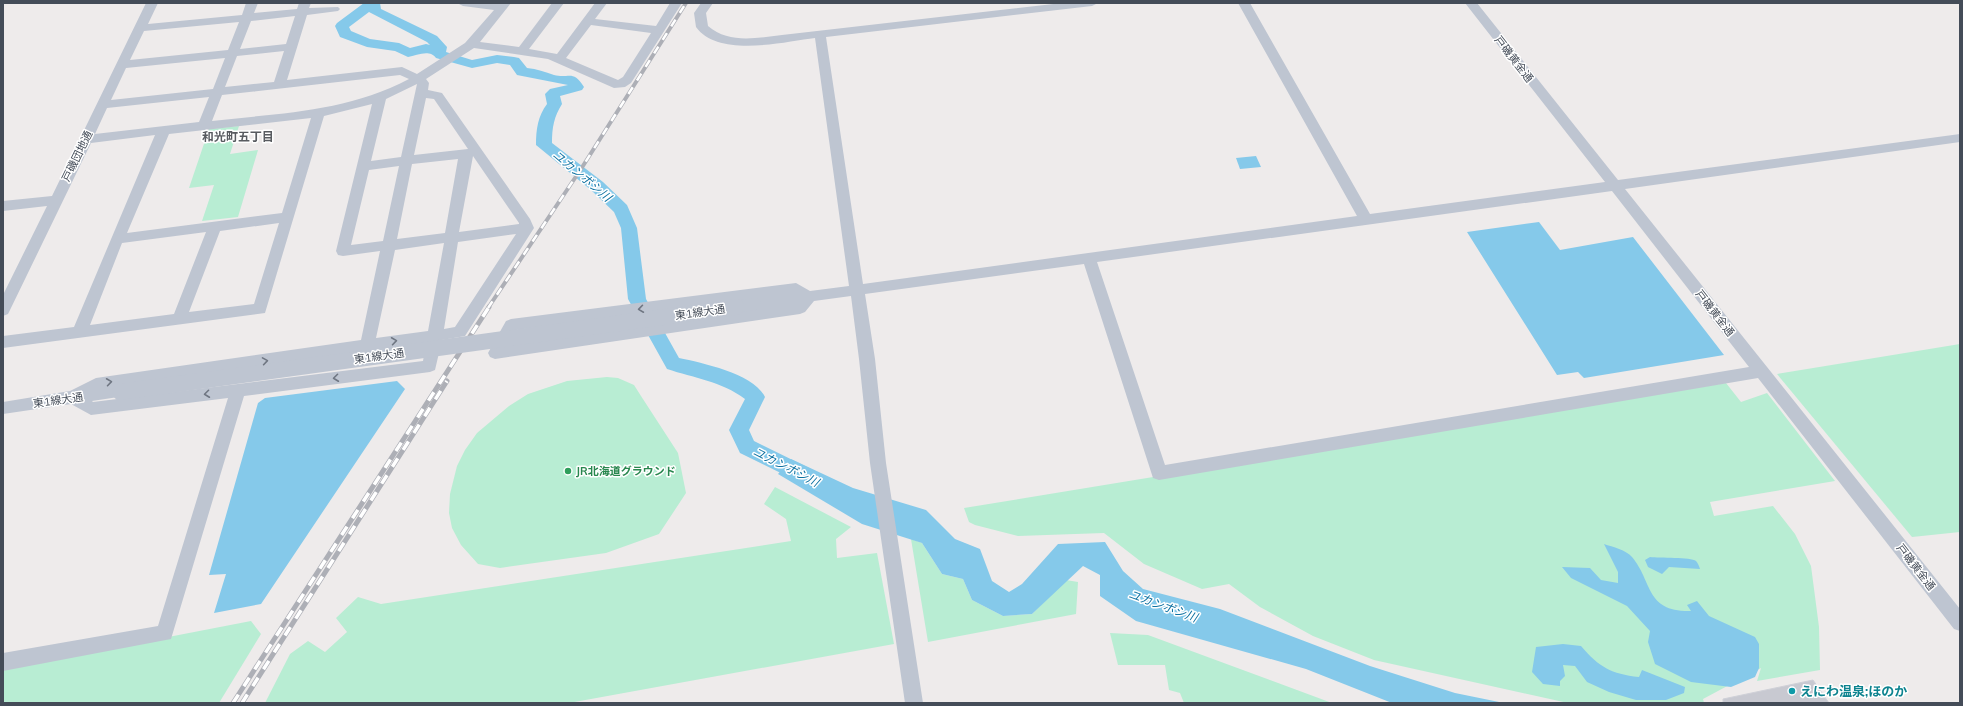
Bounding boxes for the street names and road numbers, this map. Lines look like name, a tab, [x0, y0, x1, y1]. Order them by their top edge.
street label: 戸磯黄金通	[1492, 33, 1536, 85]
street label: 戸磯団地通	[59, 128, 95, 184]
street label: 戸磯黄金通	[1693, 287, 1737, 339]
street label: 東1線大通	[674, 302, 726, 322]
street label: 東1線大通	[353, 346, 405, 366]
street label: 東1線大通	[32, 390, 84, 410]
street label: 戸磯黄金通	[1894, 541, 1938, 593]

